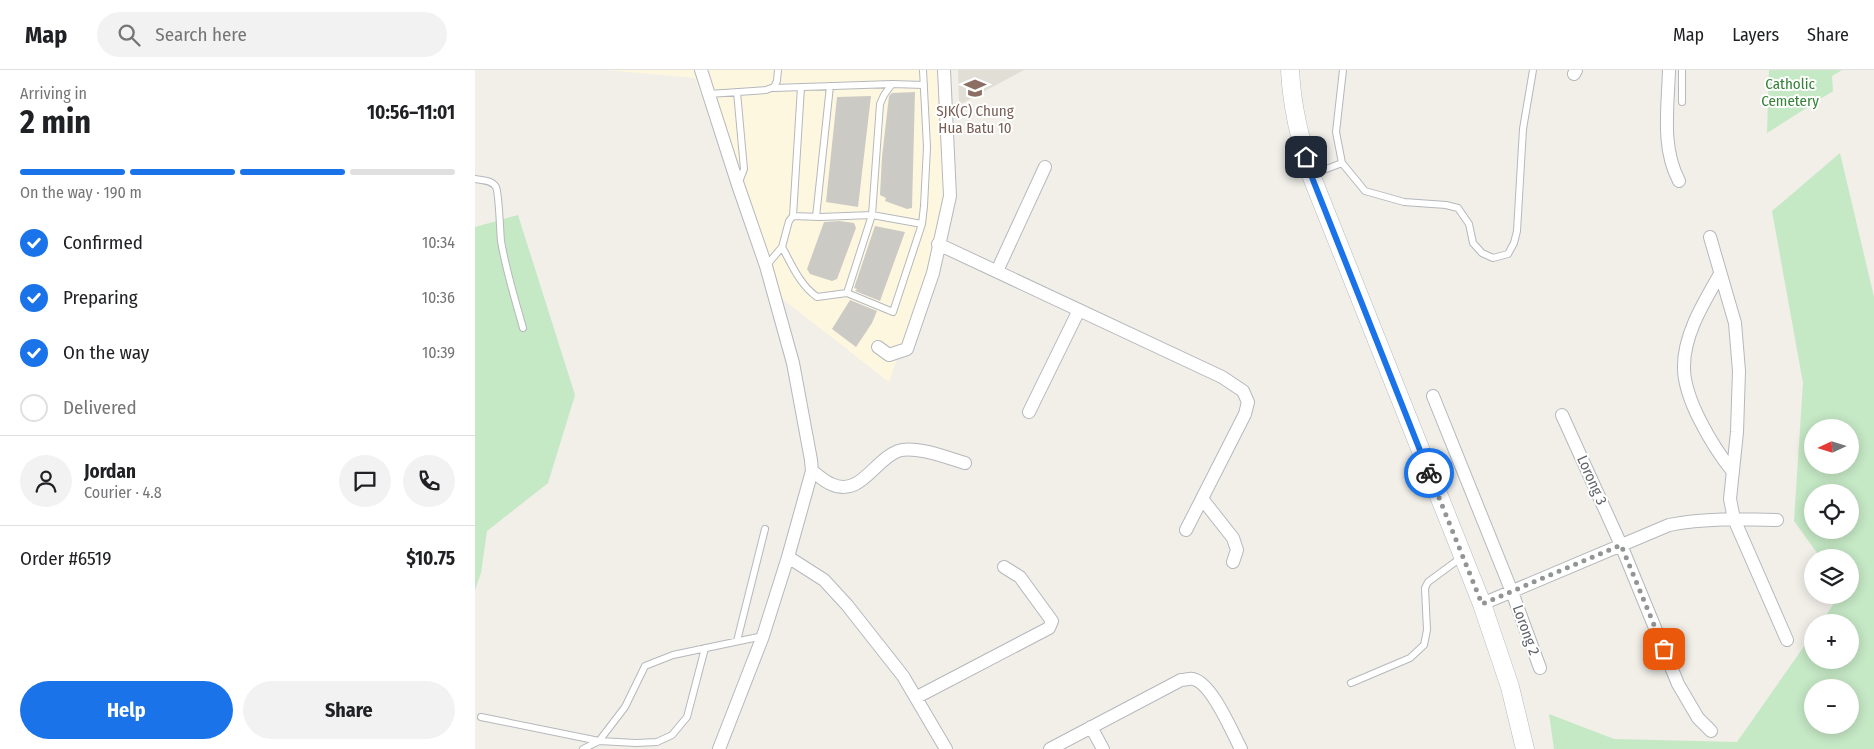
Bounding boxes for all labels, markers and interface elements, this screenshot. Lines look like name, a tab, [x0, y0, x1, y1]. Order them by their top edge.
search box	[97, 12, 447, 57]
text: Map	[25, 21, 67, 49]
icon: search	[115, 21, 143, 49]
text: Search here	[155, 23, 247, 46]
text: Map	[1673, 24, 1704, 46]
text: Layers	[1732, 24, 1779, 46]
text: Share	[1807, 24, 1849, 46]
school or university icon: SJK(C) Chung Hua Batu 10	[962, 75, 988, 101]
park label: Catholic Cemetery	[1761, 75, 1819, 110]
text: Arriving in	[20, 84, 87, 103]
text: 10:56–11:01	[367, 101, 455, 124]
place label: SJK(C) Chung Hua Batu 10	[936, 102, 1014, 137]
text: 2 min	[20, 103, 91, 141]
pin	[1285, 136, 1327, 178]
icon: home	[1292, 143, 1320, 171]
text: On the way · 190 m	[20, 183, 142, 202]
icon: check	[20, 229, 48, 257]
text: Confirmed	[63, 231, 143, 254]
text: 10:34	[422, 233, 455, 252]
icon: check	[20, 284, 48, 312]
text: Preparing	[63, 286, 138, 309]
text: 10:36	[422, 288, 455, 307]
icon: check	[20, 339, 48, 367]
text: On the way	[63, 341, 149, 364]
text: 10:39	[422, 343, 455, 362]
text: Delivered	[63, 396, 137, 419]
north arrow	[1804, 419, 1859, 474]
map controls	[1804, 419, 1859, 734]
courier	[1404, 448, 1454, 498]
street label: Lorong 3	[1573, 453, 1611, 508]
button: person	[20, 455, 72, 507]
button: chat	[339, 455, 391, 507]
button: phone	[403, 455, 455, 507]
icon: bike	[1415, 459, 1443, 487]
text: Jordan	[84, 460, 136, 483]
text: Courier · 4.8	[84, 483, 162, 502]
button: locate	[1804, 484, 1859, 539]
text: Order #6519	[20, 547, 111, 570]
text: $10.75	[406, 547, 455, 570]
button: layers	[1804, 549, 1859, 604]
street label: Lorong 2	[1509, 602, 1543, 658]
button: +	[1804, 614, 1859, 669]
pin	[1643, 628, 1685, 670]
icon: bag	[1650, 635, 1678, 663]
button: −	[1804, 679, 1859, 734]
button: Help	[20, 681, 233, 739]
button: Share	[243, 681, 455, 739]

